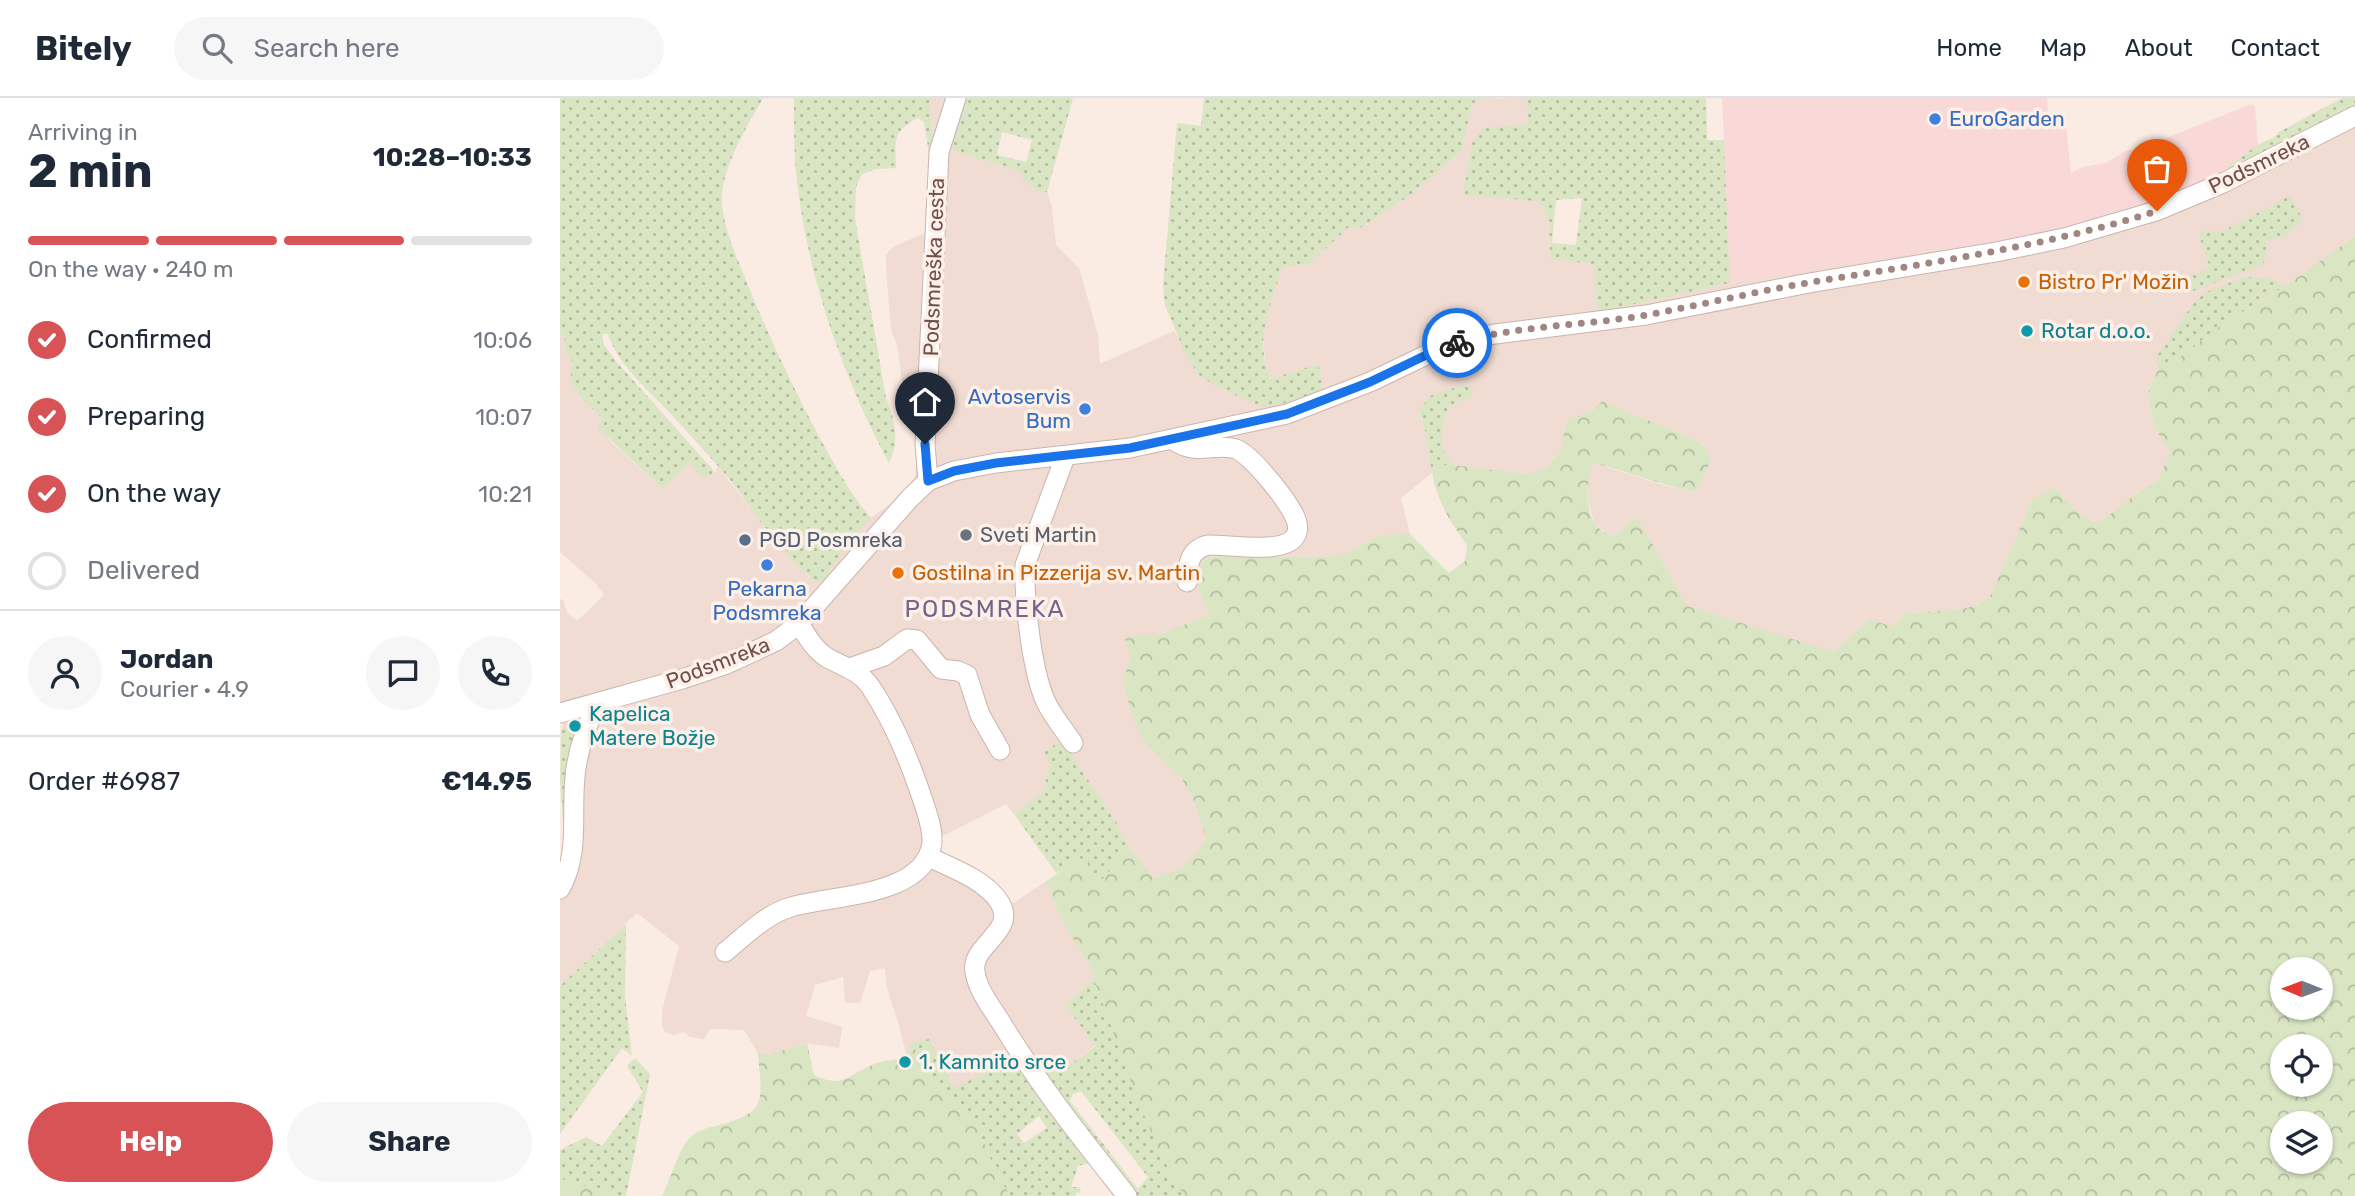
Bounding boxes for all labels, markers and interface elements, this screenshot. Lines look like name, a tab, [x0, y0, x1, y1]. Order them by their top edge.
search box	[174, 17, 664, 80]
text: Bitely	[35, 29, 132, 68]
icon: search	[198, 29, 236, 67]
text: Search here	[254, 33, 400, 64]
text: Home	[1936, 34, 2002, 62]
text: Map	[2040, 34, 2087, 62]
text: About	[2125, 34, 2193, 62]
text: Contact	[2231, 34, 2320, 62]
place label: EuroGarden	[1949, 106, 2065, 131]
marker: EuroGarden	[1927, 111, 1943, 127]
text: Arriving in	[28, 118, 138, 146]
street label: Podsmreka	[2204, 128, 2313, 199]
pin	[2127, 139, 2187, 211]
text: 10:28–10:33	[373, 142, 532, 173]
text: 2 min	[28, 144, 153, 199]
icon: bag	[2138, 150, 2176, 188]
street label: Podsmreška cesta	[918, 177, 949, 357]
text: On the way · 240 m	[28, 255, 233, 283]
place label: Bistro Pr' Možin	[2038, 269, 2189, 294]
marker: Bistro Pr' Možin	[2016, 274, 2032, 290]
courier	[1422, 308, 1492, 378]
place label: Rotar d.o.o.	[2041, 318, 2151, 343]
icon: check	[28, 321, 66, 359]
marker: Rotar d.o.o.	[2019, 323, 2035, 339]
text: Confirmed	[87, 324, 212, 355]
icon: bike	[1438, 324, 1476, 362]
text: 10:06	[473, 326, 532, 354]
pin	[895, 372, 955, 444]
icon: home	[906, 383, 944, 421]
place label: Avtoservis Bum	[968, 384, 1071, 433]
icon: check	[28, 398, 66, 436]
text: Preparing	[87, 401, 205, 432]
marker: Avtoservis Bum	[1077, 401, 1093, 417]
text: 10:07	[475, 403, 532, 431]
icon: check	[28, 475, 66, 513]
text: On the way	[87, 478, 221, 509]
text: 10:21	[478, 480, 532, 508]
place label: Sveti Martin	[980, 522, 1097, 547]
place label: PGD Posmreka	[759, 527, 903, 552]
marker: Sveti Martin	[958, 527, 974, 543]
marker: PGD Posmreka	[737, 532, 753, 548]
text: Delivered	[87, 555, 200, 586]
marker: Pekarna Podsmreka	[759, 557, 775, 573]
place label: Gostilna in Pizzerija sv. Martin	[912, 560, 1200, 585]
marker: Gostilna in Pizzerija sv. Martin	[890, 565, 906, 581]
place label: Pekarna Podsmreka	[712, 576, 822, 625]
district label: PODSMREKA	[905, 595, 1065, 623]
street label: Podsmreka	[662, 631, 773, 694]
button: person	[28, 636, 102, 710]
button: chat	[366, 636, 440, 710]
button: phone	[458, 636, 532, 710]
text: Jordan	[120, 644, 213, 675]
text: Courier · 4.9	[120, 675, 249, 703]
place label: Kapelica Matere Božje	[589, 701, 716, 750]
marker: Kapelica Matere Božje	[567, 718, 583, 734]
text: Order #6987	[28, 766, 180, 797]
text: €14.95	[441, 766, 532, 797]
north arrow	[2270, 957, 2333, 1020]
map controls	[2270, 957, 2333, 1174]
button: locate	[2270, 1034, 2333, 1097]
place label: 1. Kamnito srce	[919, 1049, 1066, 1074]
marker: 1. Kamnito srce	[897, 1054, 913, 1070]
button: Help	[28, 1102, 273, 1182]
button: Share	[287, 1102, 532, 1182]
button: layers	[2270, 1111, 2333, 1174]

